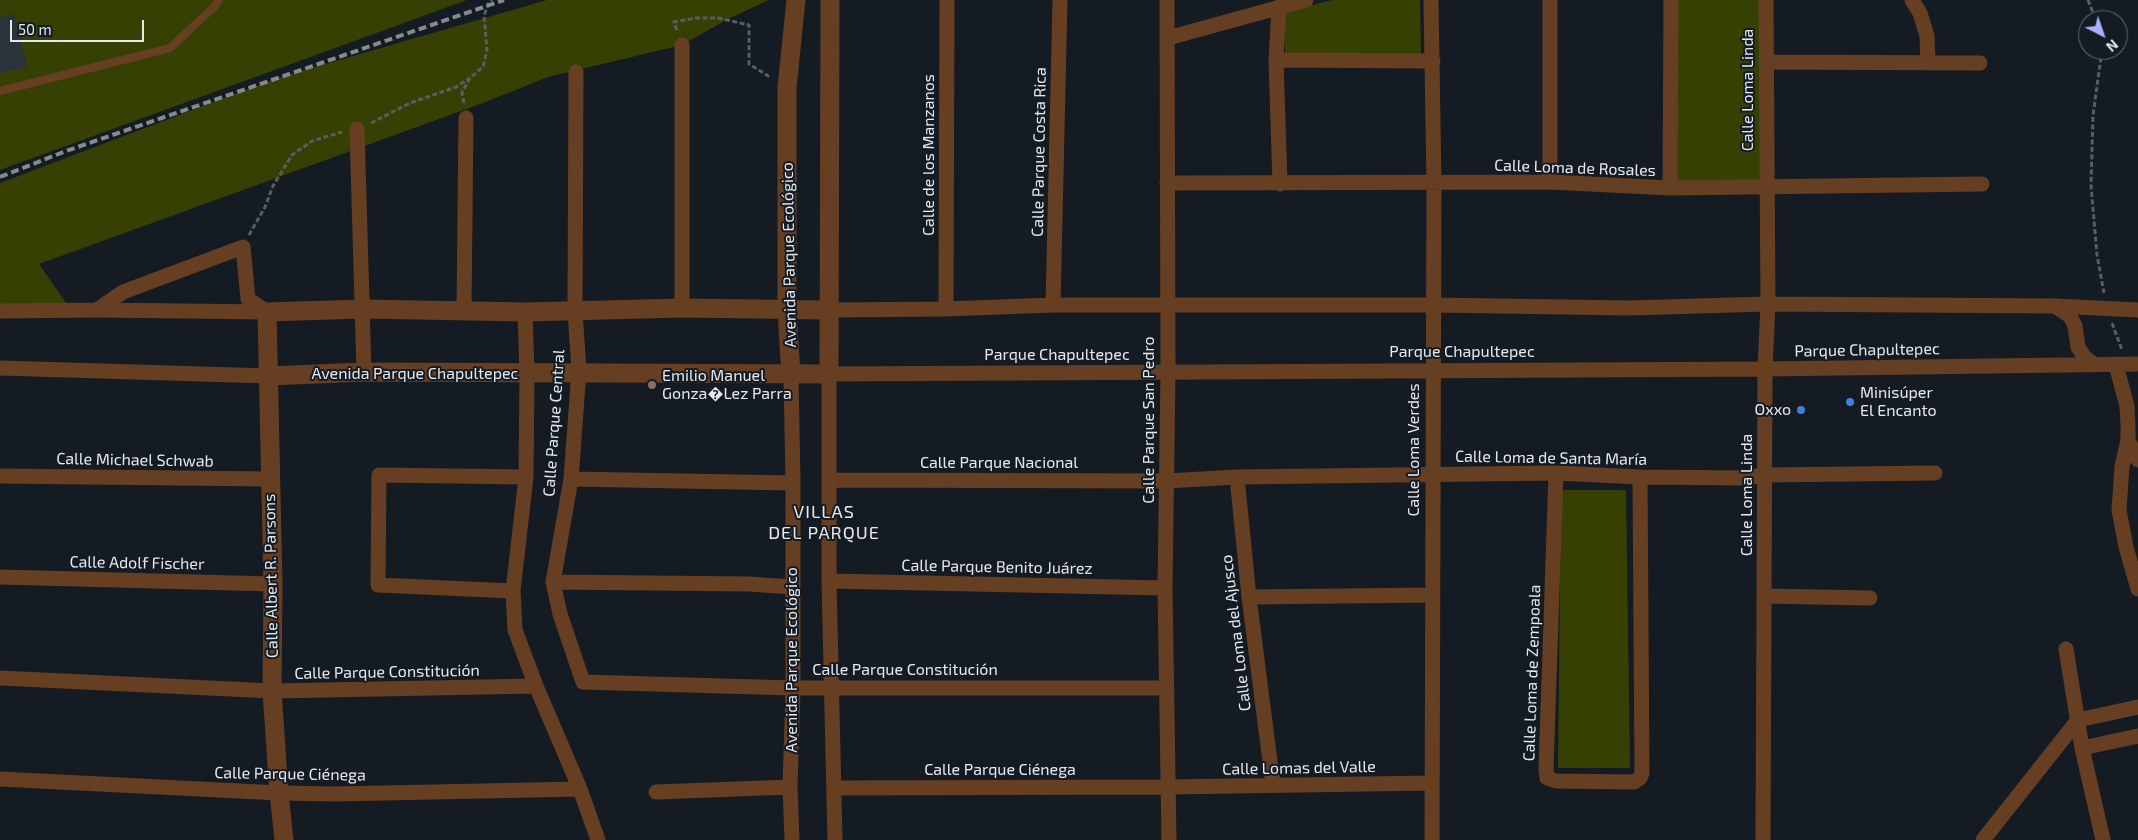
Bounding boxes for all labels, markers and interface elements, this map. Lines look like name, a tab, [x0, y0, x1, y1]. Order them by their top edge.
scale bar	[12, 10, 146, 42]
north arrow	[2078, 10, 2128, 60]
text: 50 m	[18, 20, 52, 38]
street label: Calle Loma Linda	[1738, 29, 1758, 151]
text: N	[2103, 36, 2122, 56]
street label: Calle Parque Costa Rica	[1028, 67, 1050, 237]
street label: Calle de los Manzanos	[919, 74, 939, 236]
street label: Calle Loma de Rosales	[1494, 156, 1656, 180]
street label: Avenida Parque Ecológico	[778, 162, 800, 348]
street label: Calle Parque San Pedro	[1139, 336, 1159, 504]
street label: Parque Chapultepec	[1794, 339, 1940, 361]
street label: Parque Chapultepec	[1389, 342, 1535, 362]
street label: Parque Chapultepec	[984, 345, 1130, 365]
street label: Calle Parque Central	[539, 349, 569, 497]
street label: Avenida Parque Chapultepec	[312, 364, 518, 384]
place label: Emilio Manuel Gonza�Lez Parra	[662, 366, 792, 404]
marker: Emilio Manuel Gonza�Lez Parra	[646, 379, 658, 391]
street label: Calle Loma Verdes	[1404, 383, 1424, 517]
place label: Minisúper El Encanto	[1860, 383, 1937, 421]
marker: Minisúper El Encanto	[1844, 396, 1856, 408]
place label: Oxxo	[1755, 400, 1791, 420]
marker: Oxxo	[1795, 404, 1807, 416]
street label: Calle Loma Linda	[1737, 434, 1757, 556]
street label: Calle Loma de Santa María	[1455, 447, 1647, 469]
street label: Calle Michael Schwab	[56, 449, 214, 471]
street label: Calle Parque Nacional	[920, 453, 1078, 473]
street label: Calle Albert R. Parsons	[260, 494, 282, 658]
district label: VILLAS DEL PARQUE	[767, 501, 881, 544]
street label: Calle Adolf Fischer	[69, 552, 205, 574]
street label: Calle Loma del Ajusco	[1217, 554, 1255, 712]
street label: Calle Parque Benito Juárez	[901, 556, 1093, 578]
street label: Avenida Parque Ecológico	[782, 567, 802, 753]
street label: Calle Loma de Zempoala	[1519, 584, 1545, 762]
street label: Calle Parque Constitución	[812, 660, 998, 680]
street label: Calle Parque Constitución	[294, 661, 480, 683]
street label: Calle Lomas del Valle	[1222, 757, 1376, 779]
street label: Calle Parque Ciénega	[924, 760, 1076, 780]
street label: Calle Parque Ciénega	[214, 763, 366, 785]

